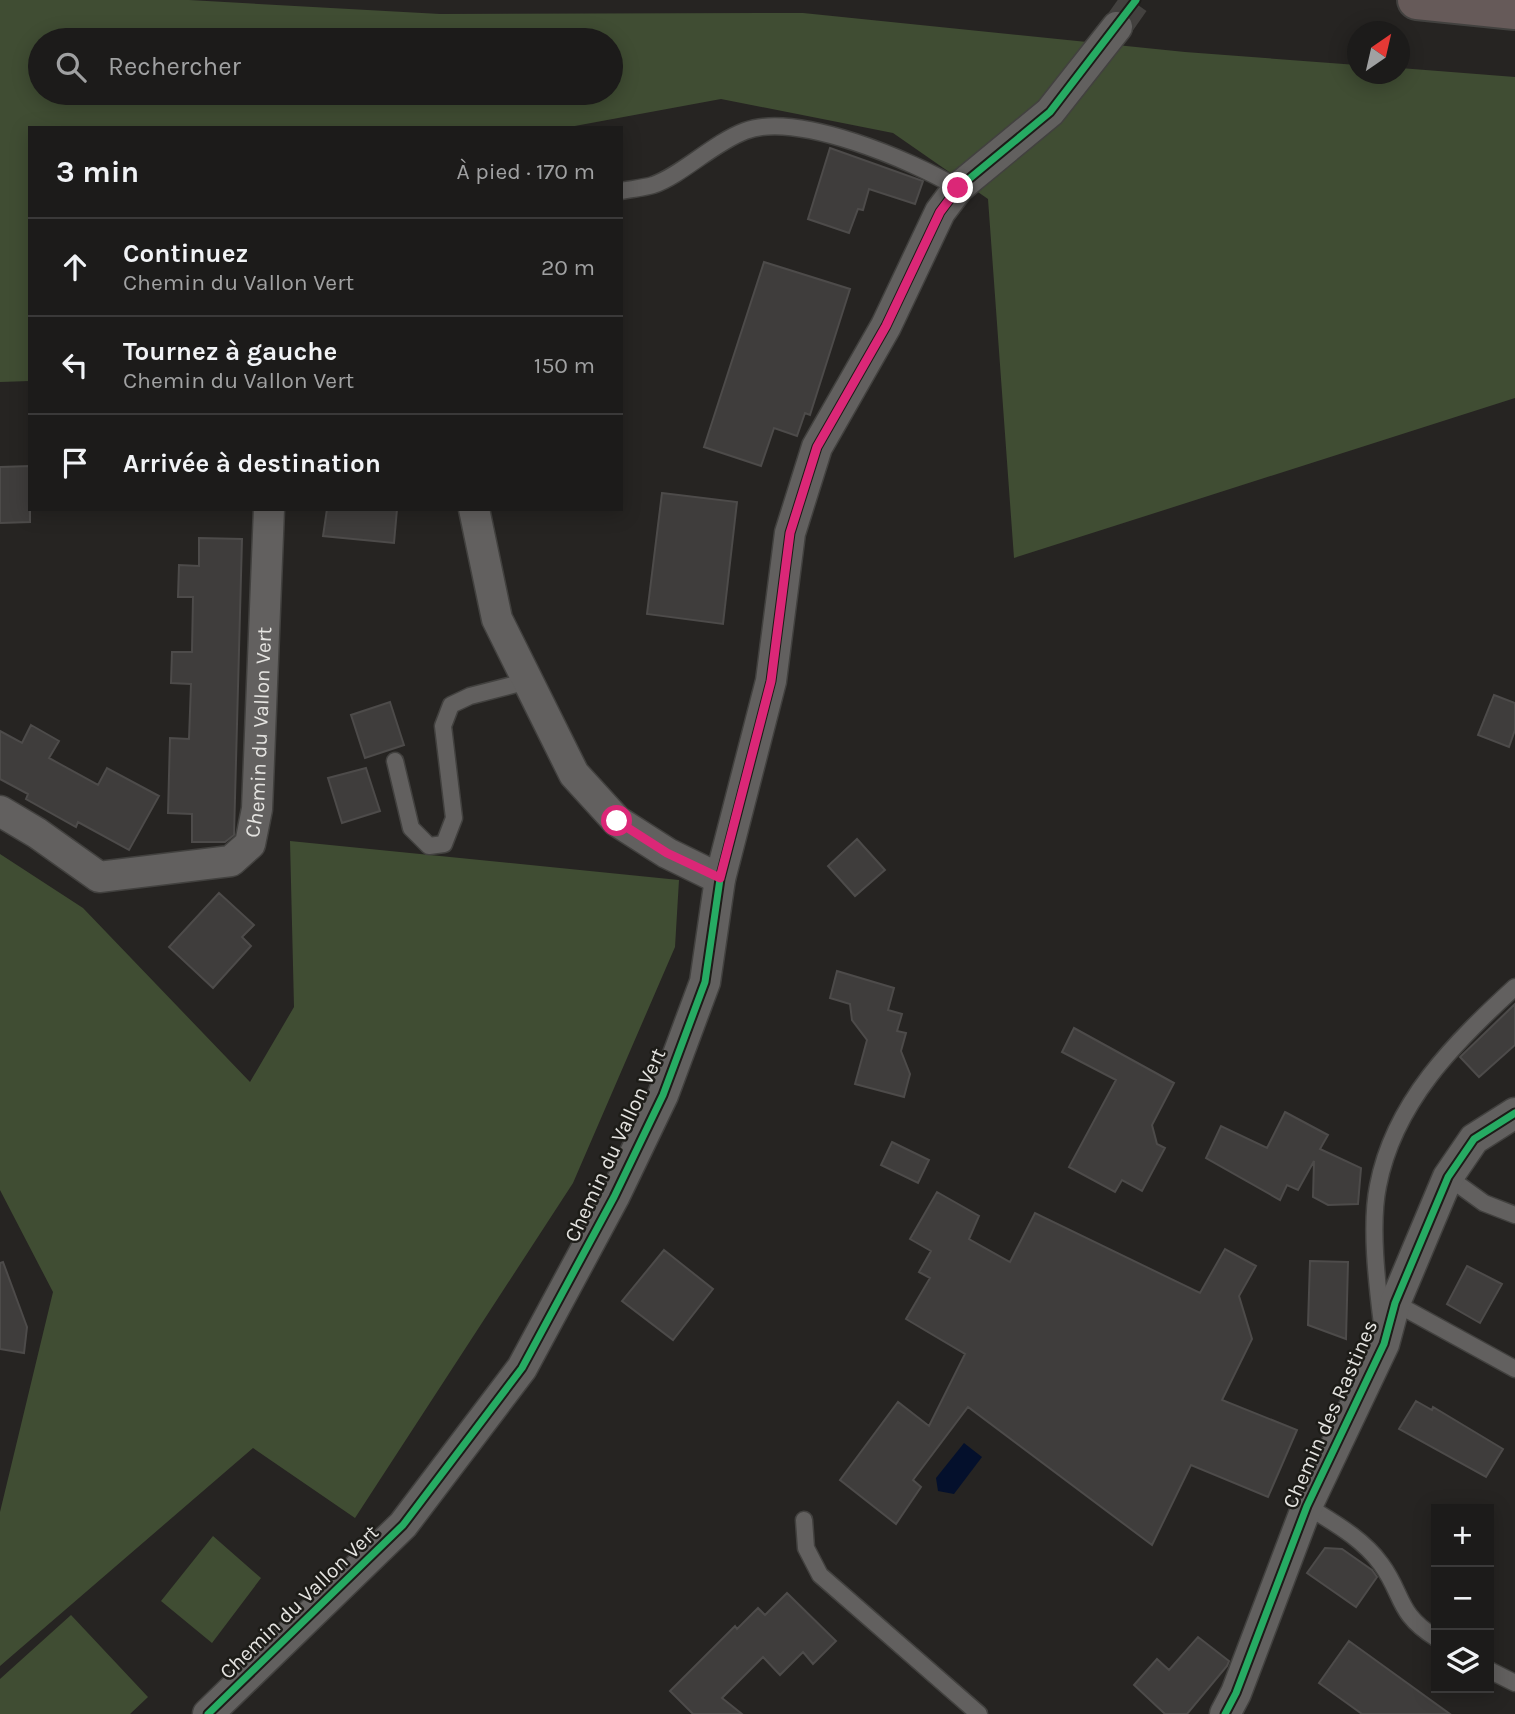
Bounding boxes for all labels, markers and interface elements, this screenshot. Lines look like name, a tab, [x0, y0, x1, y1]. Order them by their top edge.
north arrow	[1347, 21, 1410, 84]
search box	[28, 28, 623, 105]
icon: search	[52, 48, 90, 86]
text: Rechercher	[108, 51, 241, 82]
text: 3 min	[56, 154, 139, 190]
text: À pied · 170 m	[457, 158, 595, 185]
route end	[942, 172, 973, 203]
text: Continuez	[123, 238, 248, 269]
icon: ahead	[56, 248, 94, 286]
text: 20 m	[541, 254, 595, 281]
text: Chemin du Vallon Vert	[123, 269, 354, 296]
text: Tournez à gauche	[123, 336, 337, 367]
icon: left	[56, 346, 94, 384]
text: 150 m	[534, 352, 595, 379]
text: Chemin du Vallon Vert	[123, 367, 354, 394]
icon: arrive	[56, 444, 94, 482]
text: Arrivée à destination	[123, 448, 381, 479]
street label: Chemin du Vallon Vert	[240, 626, 276, 840]
route start	[601, 805, 632, 836]
street label: Chemin du Vallon Vert	[560, 1044, 671, 1246]
street label: Chemin des Rastines	[1278, 1316, 1382, 1512]
map controls	[1431, 1504, 1494, 1693]
button: +	[1431, 1504, 1494, 1567]
street label: Chemin du Vallon Vert	[215, 1520, 383, 1684]
button: −	[1431, 1567, 1494, 1630]
button: layers	[1431, 1630, 1494, 1693]

